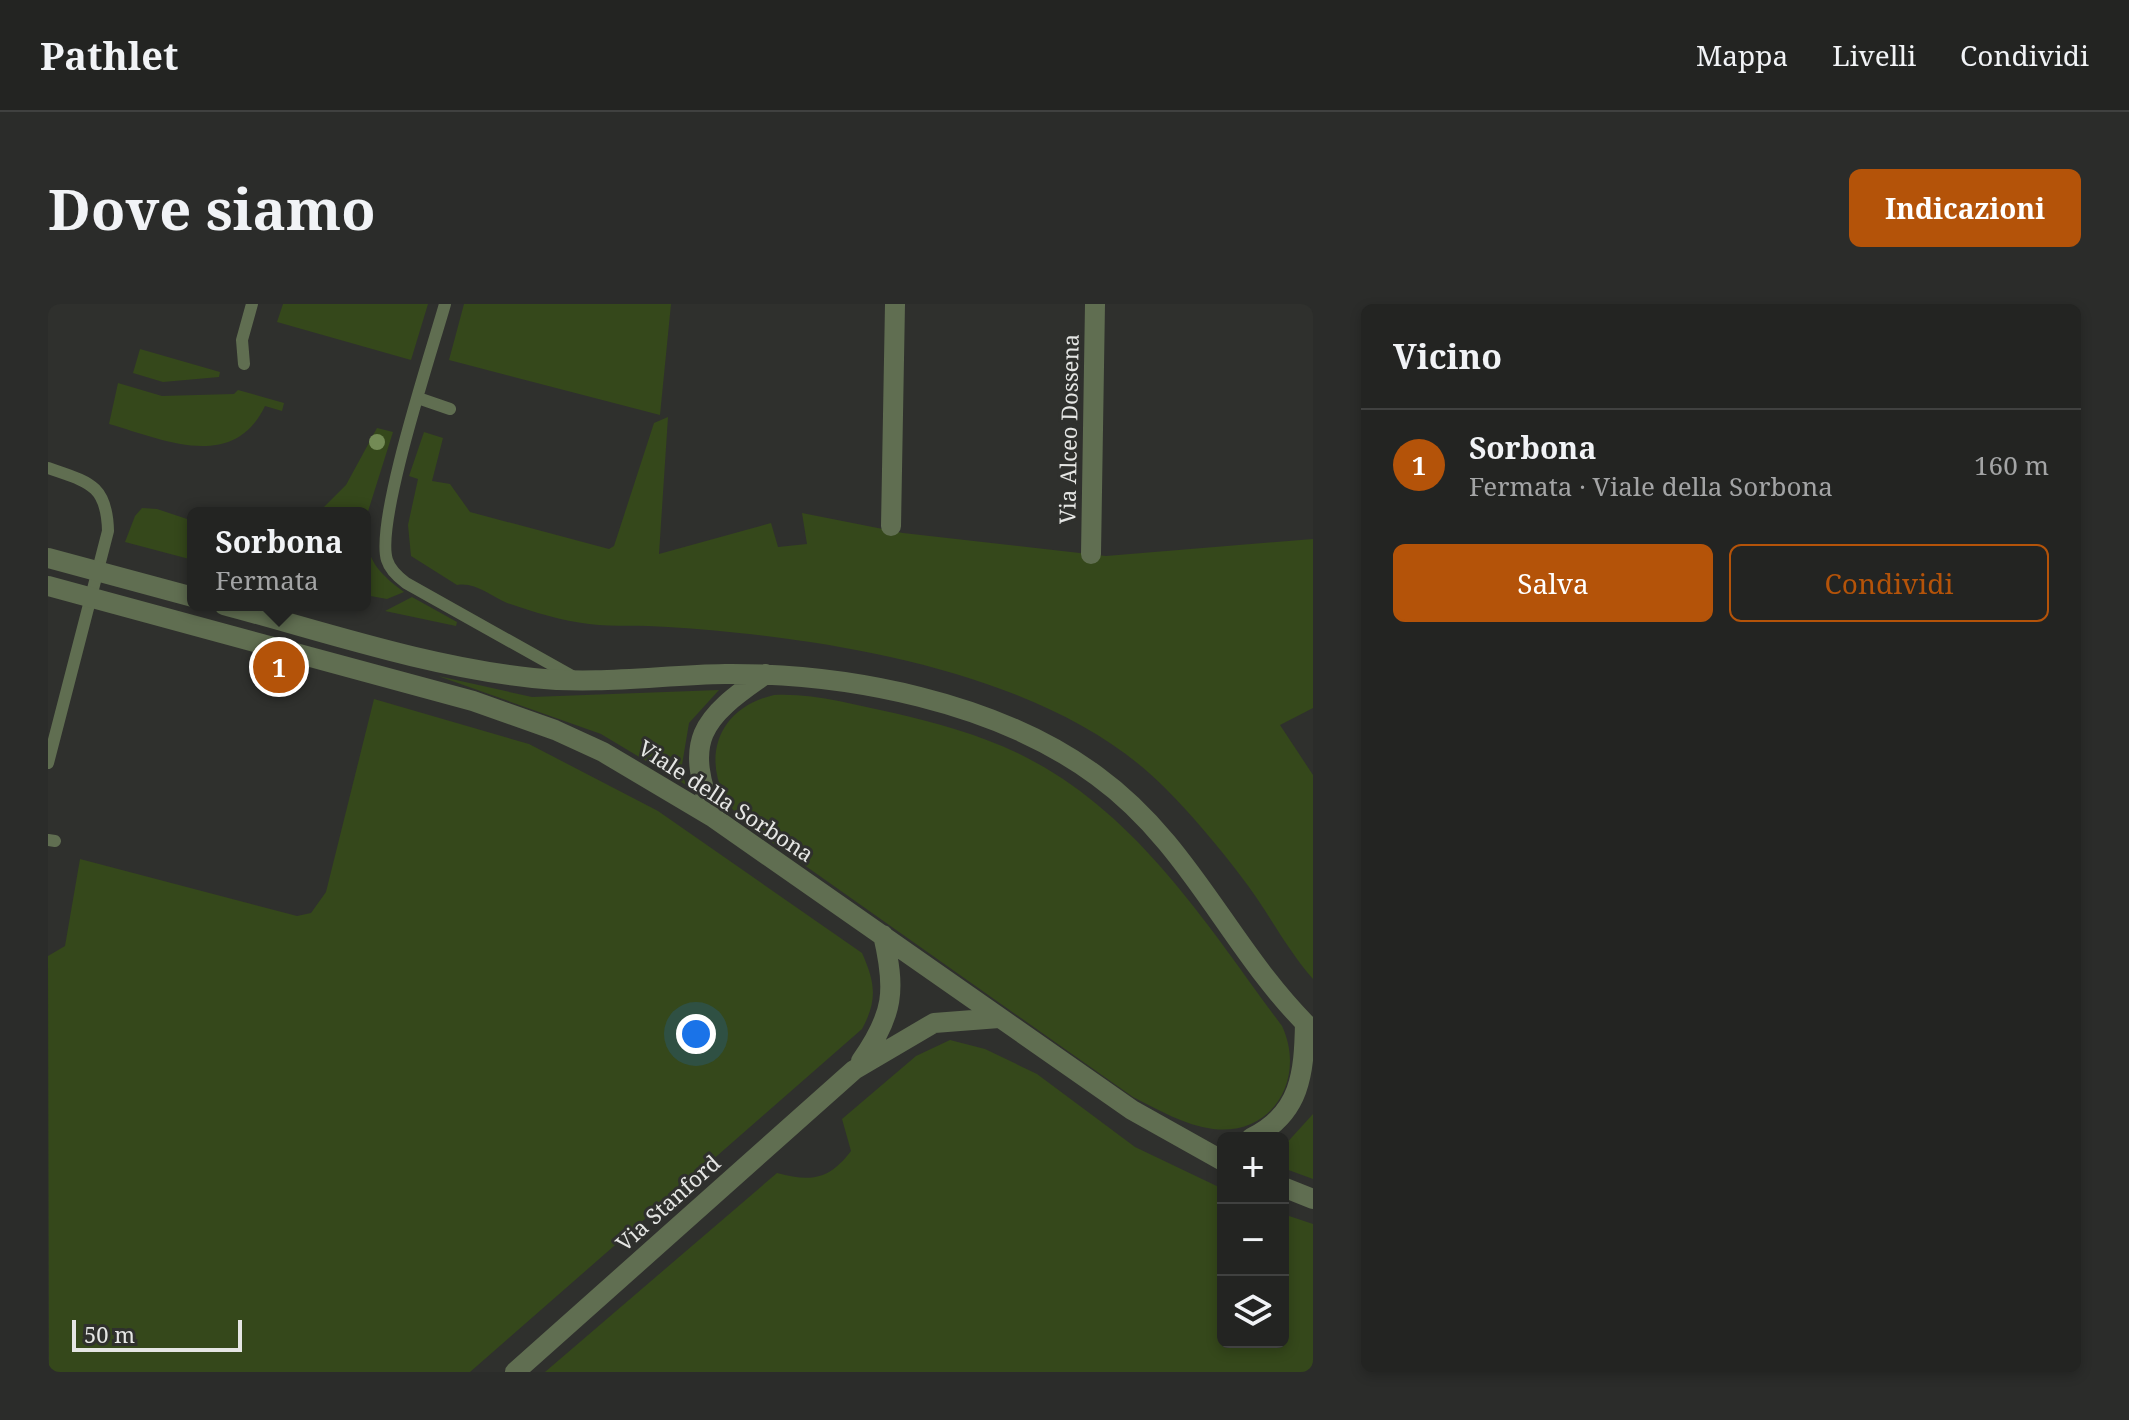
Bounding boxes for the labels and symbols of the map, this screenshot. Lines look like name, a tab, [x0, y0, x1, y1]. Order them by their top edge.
street label: Via Alceo Dossena	[1051, 334, 1085, 524]
pin: 1	[253, 637, 305, 697]
street label: Viale della Sorbona	[633, 732, 820, 868]
your location	[676, 1014, 716, 1054]
street label: Via Stanford	[609, 1147, 726, 1257]
scale bar	[72, 1316, 242, 1352]

